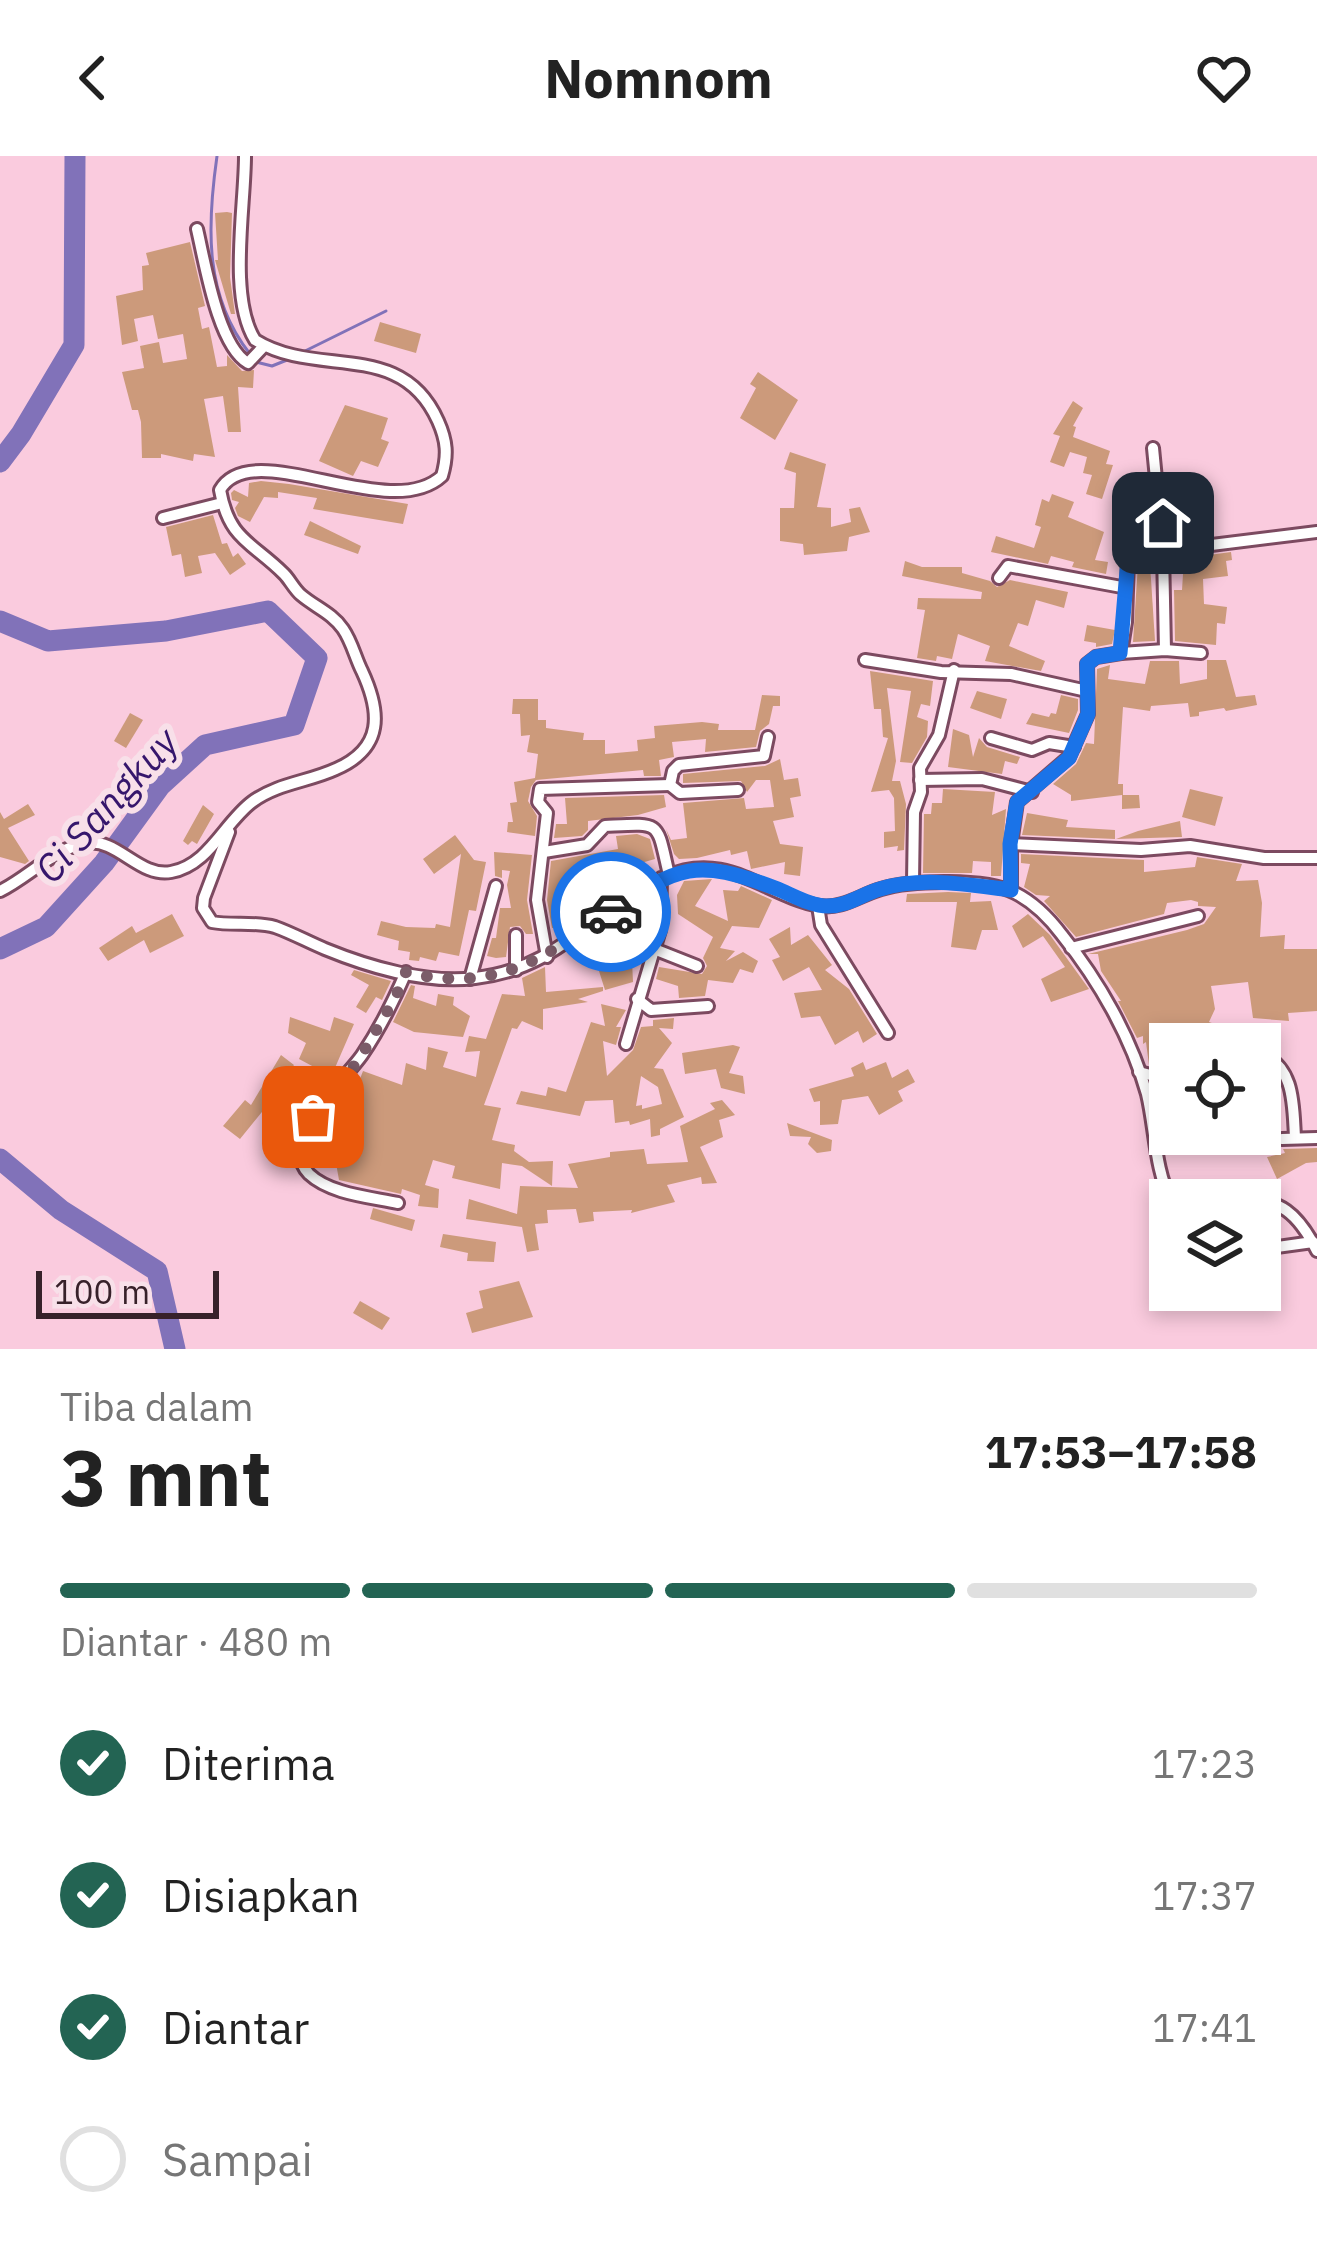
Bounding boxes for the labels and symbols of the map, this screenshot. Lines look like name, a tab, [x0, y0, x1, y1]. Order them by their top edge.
pin	[1112, 472, 1214, 574]
water label: Ci Sangkuy	[23, 715, 190, 893]
courier	[551, 852, 671, 972]
pin	[262, 1066, 364, 1168]
scale bar	[36, 1265, 219, 1318]

